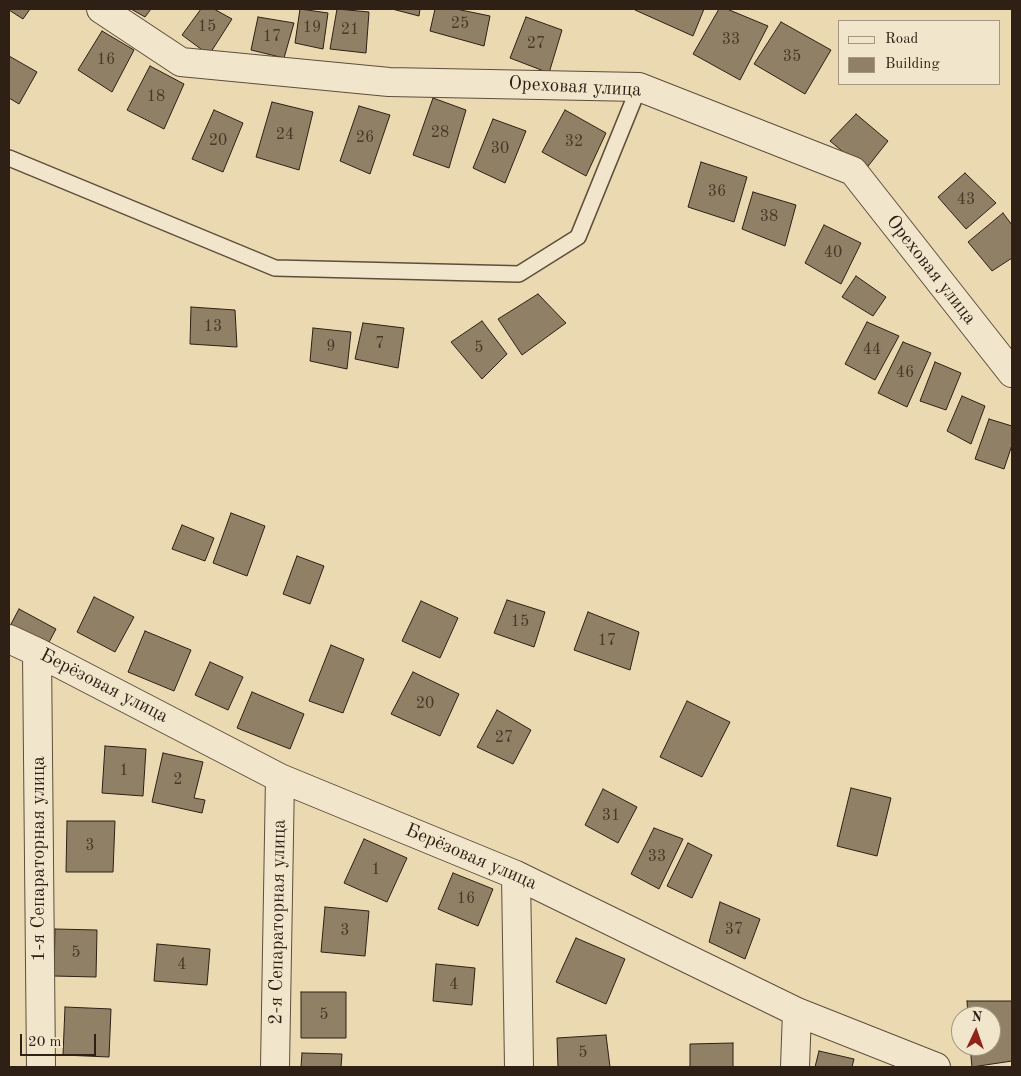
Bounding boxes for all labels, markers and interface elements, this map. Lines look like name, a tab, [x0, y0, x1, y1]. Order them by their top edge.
house number: 25	[451, 14, 469, 34]
house number: 15	[198, 17, 216, 37]
house number: 19	[303, 18, 321, 38]
house number: 21	[341, 20, 359, 40]
legend	[838, 20, 1001, 85]
house number: 17	[263, 27, 281, 47]
house number: 33	[722, 30, 740, 50]
text: Road	[885, 32, 918, 47]
house number: 27	[527, 34, 545, 54]
house number: 35	[783, 47, 801, 67]
house number: 16	[97, 50, 115, 70]
text: Building	[885, 57, 940, 72]
street label: Ореховая улица	[508, 72, 642, 102]
house number: 18	[147, 87, 165, 107]
house number: 28	[431, 123, 449, 143]
house number: 24	[276, 125, 294, 145]
house number: 26	[356, 128, 374, 148]
house number: 20	[209, 131, 227, 151]
house number: 32	[565, 132, 583, 152]
house number: 30	[491, 139, 509, 159]
house number: 36	[708, 182, 726, 202]
house number: 43	[957, 190, 975, 210]
house number: 38	[760, 207, 778, 227]
street label: Ореховая улица	[881, 211, 981, 329]
house number: 40	[824, 243, 842, 263]
house number: 13	[204, 317, 222, 337]
house number: 7	[375, 334, 385, 354]
house number: 9	[326, 337, 336, 357]
house number: 5	[474, 338, 484, 358]
house number: 44	[863, 340, 881, 360]
house number: 46	[896, 363, 914, 383]
house number: 15	[511, 612, 529, 632]
house number: 17	[598, 631, 616, 651]
street label: Берёзовая улица	[36, 644, 172, 728]
house number: 20	[416, 694, 434, 714]
house number: 27	[495, 728, 513, 748]
street label: 1-я Сепараторная улица	[28, 756, 50, 962]
house number: 1	[119, 761, 129, 781]
house number: 2	[173, 770, 183, 790]
house number: 31	[602, 806, 620, 826]
street label: 2-я Сепараторная улица	[265, 819, 291, 1025]
street label: Берёзовая улица	[402, 819, 540, 895]
house number: 3	[85, 836, 95, 856]
house number: 33	[648, 847, 666, 867]
house number: 1	[371, 860, 381, 880]
house number: 16	[457, 889, 475, 909]
house number: 37	[725, 920, 743, 940]
house number: 3	[340, 921, 350, 941]
house number: 5	[71, 943, 81, 963]
house number: 4	[177, 955, 187, 975]
house number: 4	[449, 975, 459, 995]
house number: 5	[319, 1005, 329, 1025]
north arrow	[951, 1006, 1001, 1056]
text: N	[971, 1010, 982, 1024]
scale bar	[22, 1024, 99, 1056]
text: 20 m	[28, 1035, 62, 1050]
house number: 5	[578, 1043, 588, 1063]

